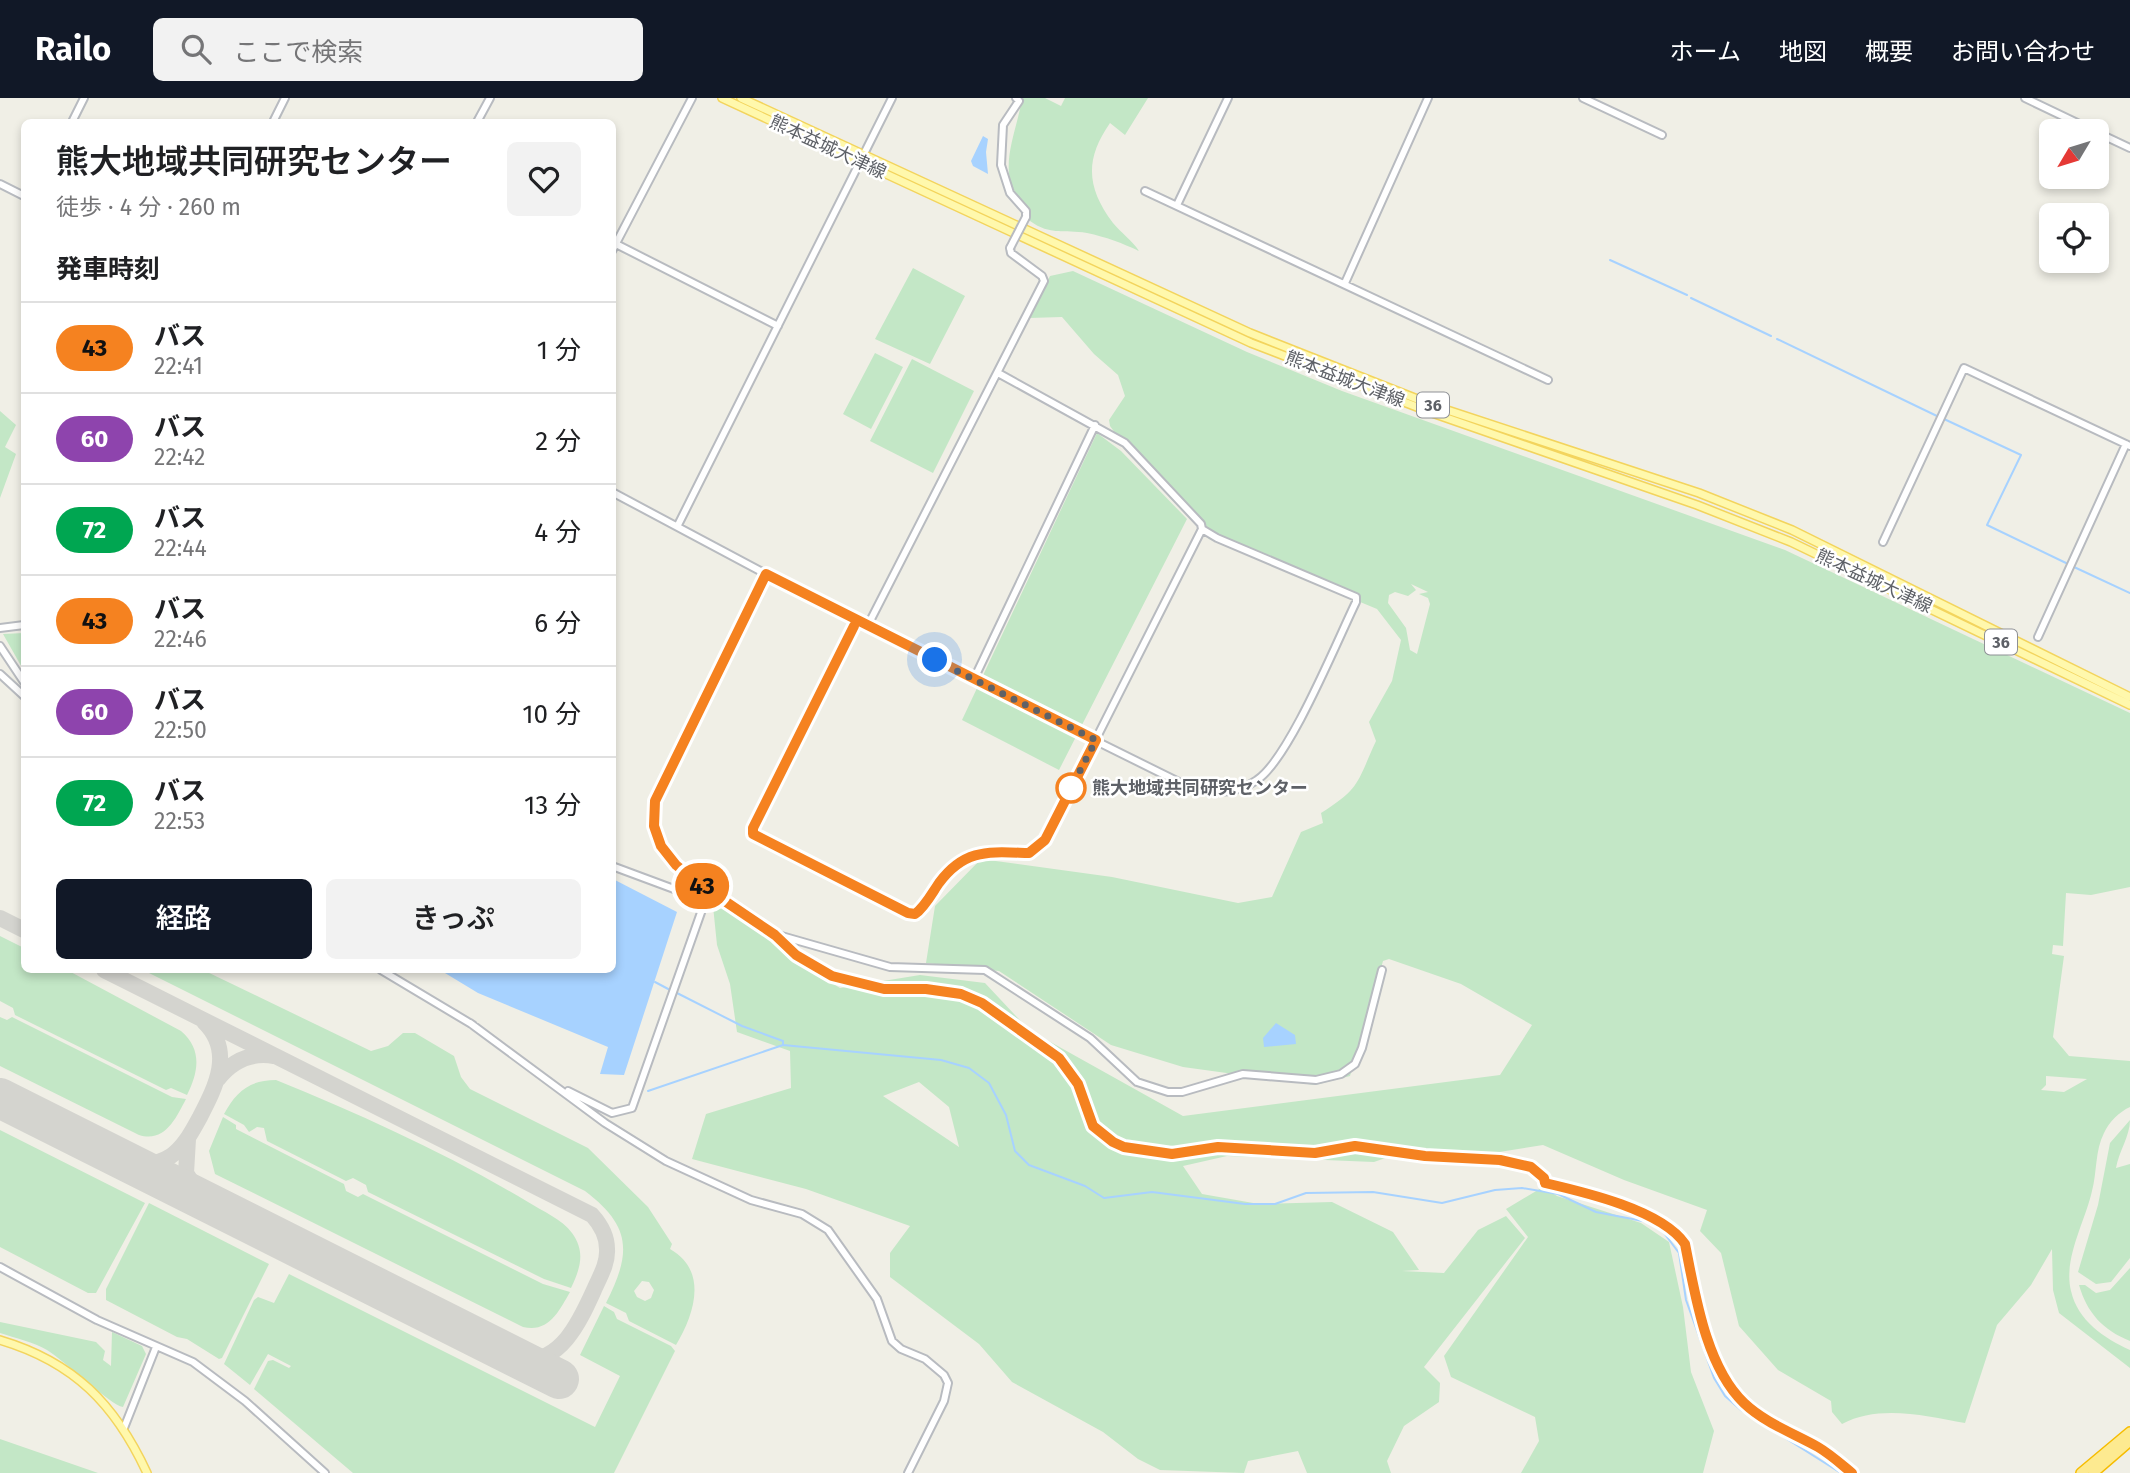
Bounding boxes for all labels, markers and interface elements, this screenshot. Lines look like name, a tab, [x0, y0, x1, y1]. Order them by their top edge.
search box	[153, 18, 643, 81]
text: Railo	[35, 29, 111, 69]
icon: search	[177, 30, 215, 68]
text: ここで検索	[233, 37, 363, 68]
text: ホーム	[1670, 38, 1741, 66]
text: 地図	[1779, 38, 1827, 66]
text: 概要	[1865, 38, 1913, 66]
text: お問い合わせ	[1951, 38, 2095, 66]
street label: 熊本益城大津線	[766, 110, 890, 184]
north arrow	[2039, 119, 2109, 189]
map controls	[2039, 119, 2109, 273]
text: 熊大地域共同研究センター	[56, 142, 452, 182]
button: heart	[507, 142, 581, 216]
text: 徒歩 · 4 分 · 260 m	[56, 193, 241, 221]
button: locate	[2039, 203, 2109, 273]
text: 発車時刻	[56, 254, 160, 285]
text: バス	[154, 321, 206, 352]
text: 43	[82, 334, 107, 362]
text: 1 分	[537, 335, 581, 366]
street label: 熊本益城大津線	[1282, 346, 1408, 412]
text: 22:41	[154, 352, 203, 380]
road number: 36	[1417, 392, 1449, 418]
text: バス	[154, 412, 206, 443]
text: 60	[81, 425, 108, 453]
text: 2 分	[535, 426, 581, 457]
text: 22:42	[154, 443, 205, 471]
text: バス	[154, 503, 206, 534]
text: 72	[83, 516, 106, 544]
text: 4 分	[534, 517, 581, 548]
text: 22:44	[154, 534, 207, 562]
street label: 熊本益城大津線	[1812, 544, 1936, 618]
text: バス	[154, 594, 206, 625]
text: 43	[82, 607, 107, 635]
text: 6 分	[534, 608, 581, 639]
text: 22:46	[154, 625, 207, 653]
road number: 36	[1985, 629, 2017, 654]
your location	[917, 642, 952, 677]
text: バス	[154, 685, 206, 716]
text: 60	[81, 698, 108, 726]
text: 10 分	[522, 699, 581, 730]
text: 22:50	[154, 716, 207, 744]
marker: 熊大地域共同研究センター	[1056, 773, 1086, 803]
text: バス	[154, 776, 206, 807]
place label: 熊大地域共同研究センター	[1092, 777, 1308, 799]
text: 72	[83, 789, 106, 817]
text: 13 分	[524, 790, 581, 821]
text: 22:53	[154, 807, 205, 835]
line badge: 43	[670, 863, 734, 909]
text: 43	[689, 872, 715, 900]
button: 経路	[56, 879, 312, 959]
button: きっぷ	[326, 879, 581, 959]

